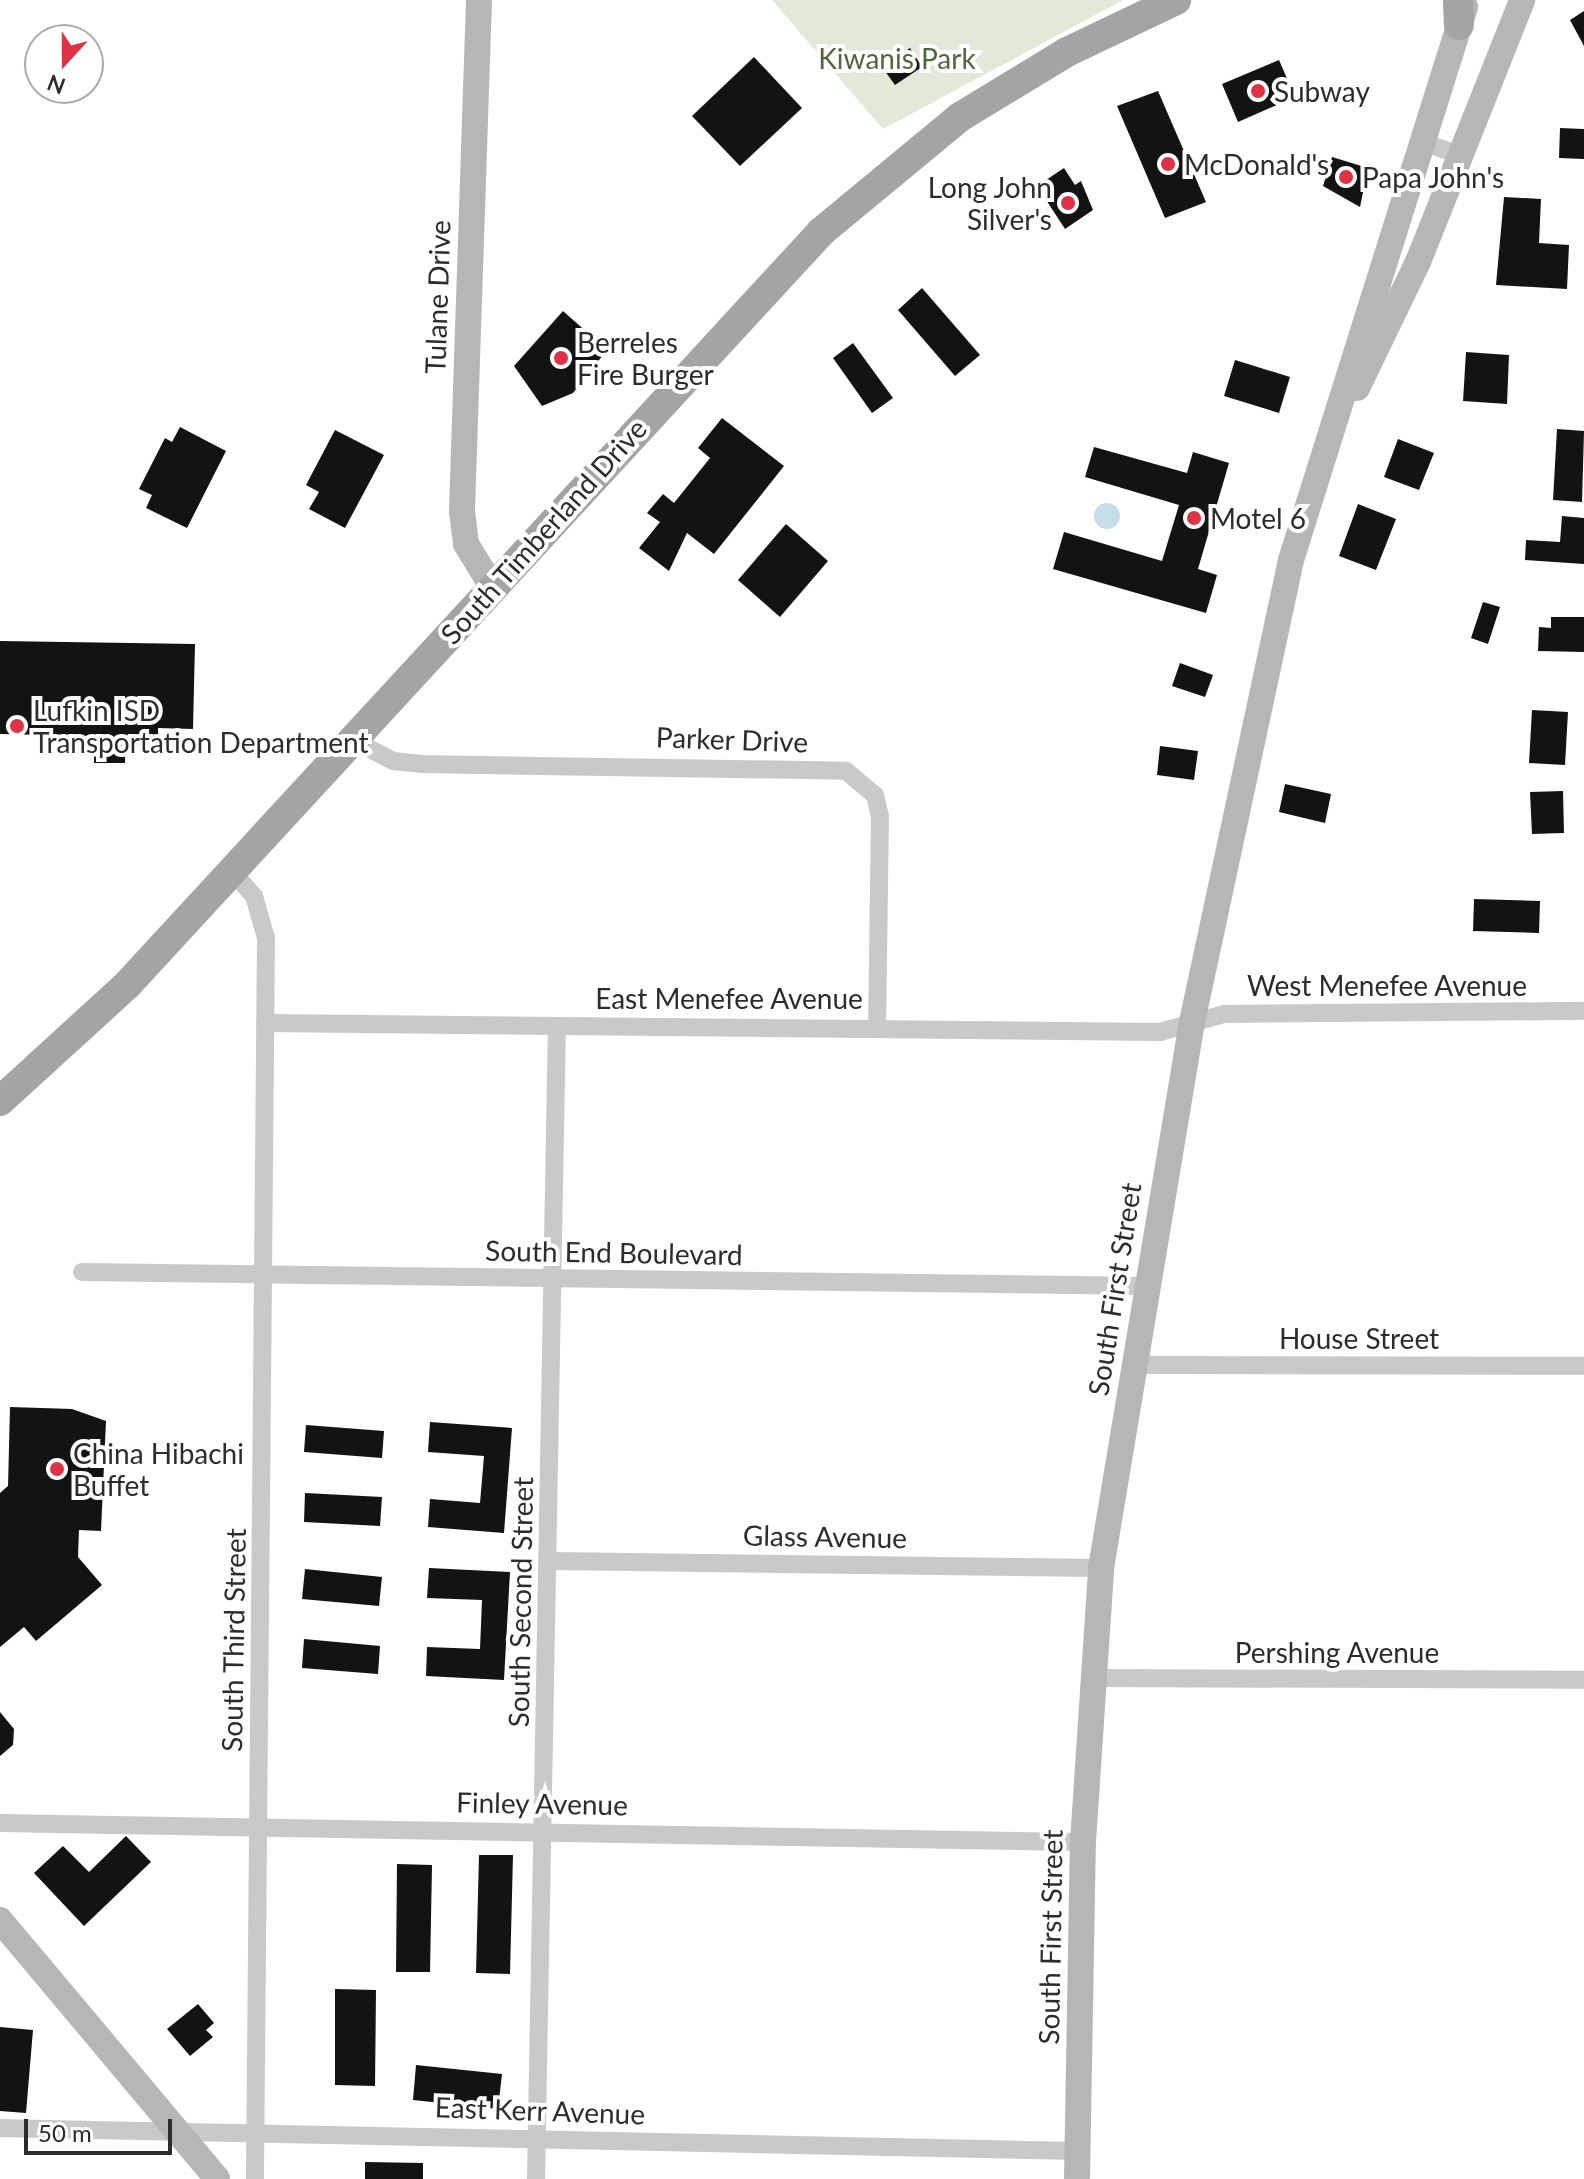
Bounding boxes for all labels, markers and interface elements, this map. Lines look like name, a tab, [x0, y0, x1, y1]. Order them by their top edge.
north arrow	[24, 24, 104, 104]
park label: Kiwanis Park	[818, 41, 976, 75]
text: N	[43, 69, 69, 101]
place label: Subway	[1274, 74, 1370, 108]
marker: Subway	[1249, 82, 1267, 100]
place label: McDonald's	[1184, 147, 1329, 181]
marker: McDonald's	[1159, 155, 1177, 173]
place label: Papa John's	[1362, 160, 1505, 194]
marker: Papa John's	[1337, 168, 1355, 186]
place label: Long John Silver's	[927, 170, 1052, 236]
marker: Long John Silver's	[1059, 194, 1077, 212]
street label: Tulane Drive	[418, 219, 456, 375]
place label: Berreles Fire Burger	[577, 325, 714, 391]
marker: Berreles Fire Burger	[552, 349, 570, 367]
street label: South Timberland Drive	[433, 411, 653, 651]
place label: Motel 6	[1210, 501, 1306, 535]
marker: Motel 6	[1185, 509, 1203, 527]
place label: Lufkin ISD Transportation Department	[33, 693, 369, 759]
marker: Lufkin ISD Transportation Department	[8, 717, 26, 735]
street label: Parker Drive	[655, 720, 809, 758]
street label: West Menefee Avenue	[1247, 968, 1527, 1002]
street label: East Menefee Avenue	[595, 981, 863, 1015]
street label: South First Street	[1081, 1180, 1147, 1398]
street label: South End Boulevard	[485, 1233, 743, 1271]
street label: House Street	[1279, 1321, 1439, 1355]
place label: China Hibachi Buffet	[73, 1436, 244, 1502]
marker: China Hibachi Buffet	[48, 1460, 66, 1478]
street label: South Second Street	[501, 1476, 539, 1728]
street label: Glass Avenue	[742, 1518, 908, 1554]
street label: South Third Street	[214, 1528, 252, 1752]
street label: Pershing Avenue	[1234, 1635, 1440, 1669]
street label: Finley Avenue	[455, 1785, 629, 1821]
street label: South First Street	[1031, 1829, 1069, 2045]
street label: East Kerr Avenue	[434, 2090, 646, 2130]
scale bar	[28, 2103, 176, 2153]
text: 50 m	[38, 2118, 92, 2147]

